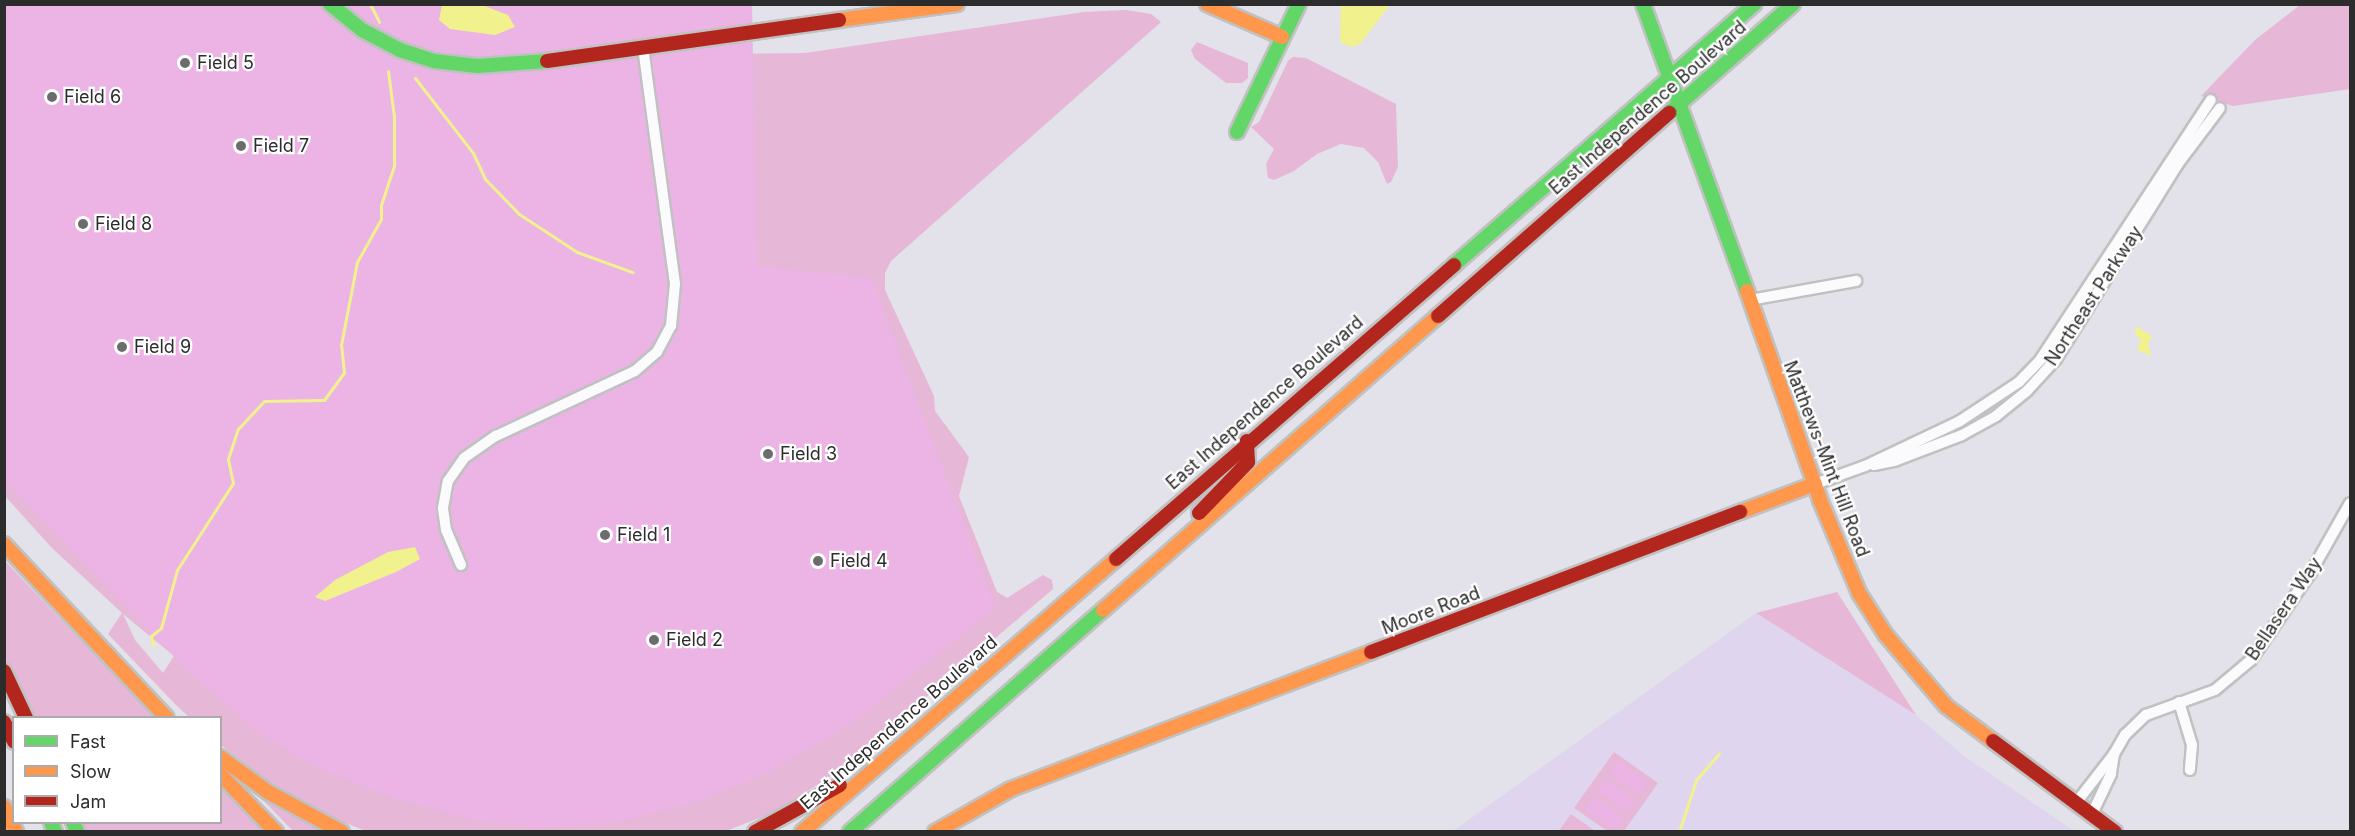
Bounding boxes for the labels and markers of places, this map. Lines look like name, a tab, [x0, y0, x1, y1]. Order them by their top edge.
place label: Field 5	[197, 52, 254, 74]
marker: Field 5	[178, 56, 192, 70]
place label: Field 6	[64, 86, 121, 108]
marker: Field 6	[45, 90, 59, 104]
place label: Field 7	[253, 135, 309, 157]
marker: Field 7	[234, 139, 248, 153]
place label: Field 8	[95, 213, 152, 235]
marker: Field 8	[76, 217, 90, 231]
place label: Field 9	[134, 336, 191, 358]
marker: Field 9	[115, 340, 129, 354]
place label: Field 3	[780, 443, 837, 465]
marker: Field 3	[761, 447, 775, 461]
place label: Field 1	[617, 524, 670, 546]
marker: Field 1	[598, 528, 612, 542]
place label: Field 4	[830, 550, 888, 572]
marker: Field 4	[811, 554, 825, 568]
place label: Field 2	[666, 629, 723, 651]
marker: Field 2	[647, 633, 661, 647]

